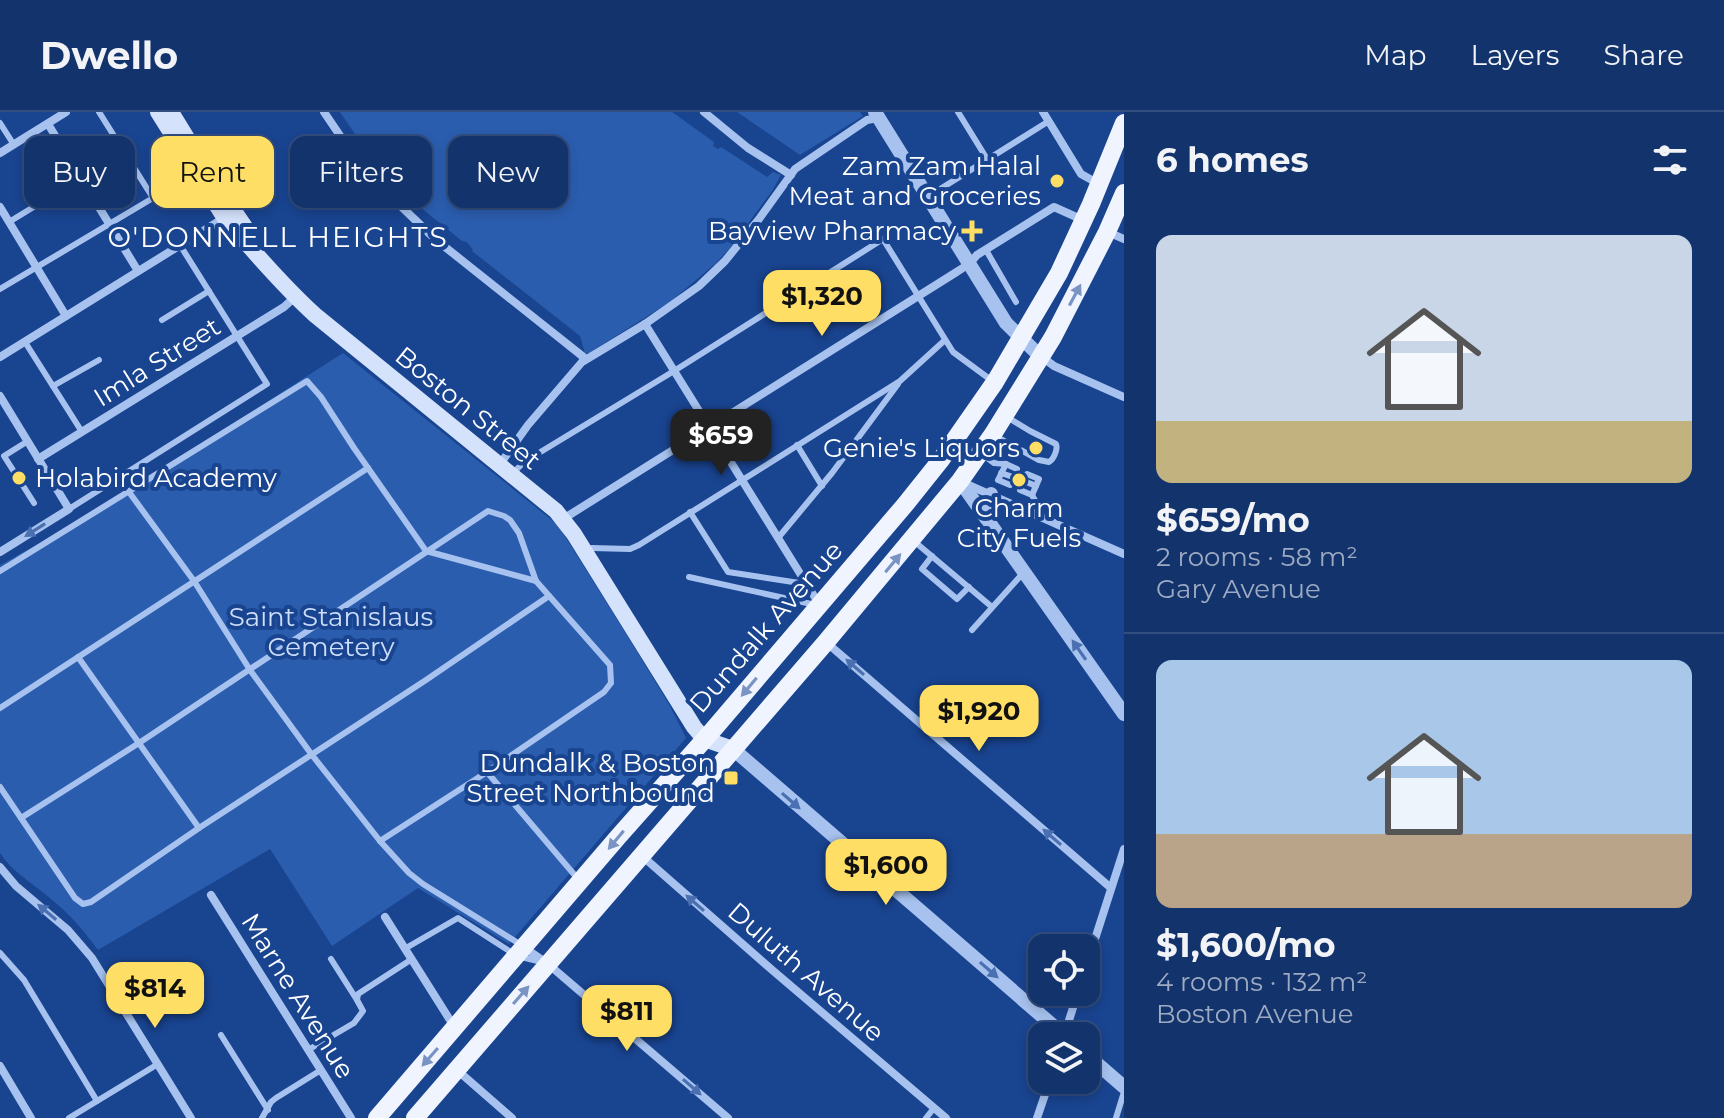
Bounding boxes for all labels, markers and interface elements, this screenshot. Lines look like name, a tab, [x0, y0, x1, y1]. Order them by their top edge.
text: Dwello	[40, 32, 178, 79]
text: Map	[1364, 38, 1427, 72]
text: Layers	[1471, 38, 1560, 72]
text: Share	[1604, 38, 1684, 72]
chip: Buy	[24, 136, 135, 208]
chip: Rent	[151, 136, 274, 208]
chip: Filters	[290, 136, 432, 208]
chip: New	[448, 136, 568, 208]
icon: filters	[1648, 138, 1692, 182]
text: 6 homes	[1156, 139, 1309, 181]
place label: Zam Zam Halal Meat and Groceries	[789, 150, 1041, 212]
marker: Zam Zam Halal Meat and Groceries	[1048, 172, 1066, 190]
place label: Bayview Pharmacy	[708, 215, 957, 247]
district label: O'DONNELL HEIGHTS	[107, 220, 449, 254]
marker: Bayview Pharmacy	[963, 222, 981, 240]
pin: $1,320	[757, 270, 887, 338]
text: $1,320	[781, 280, 863, 312]
one-way arrow	[1069, 283, 1082, 306]
icon: home	[1352, 287, 1496, 431]
street label: Imla Street	[88, 310, 226, 414]
street label: Boston Street	[389, 340, 547, 476]
pin: $659	[674, 409, 768, 477]
text: $659	[688, 419, 754, 451]
place label: Genie's Liquors	[823, 432, 1020, 464]
marker: Genie's Liquors	[1027, 439, 1045, 457]
place label: Holabird Academy	[35, 462, 278, 494]
marker: Holabird Academy	[10, 469, 28, 487]
marker: Charm City Fuels	[1010, 471, 1028, 489]
place label: Charm City Fuels	[957, 492, 1081, 554]
text: $659/mo	[1156, 499, 1310, 541]
one-way arrow	[24, 523, 45, 538]
street label: Dundalk Avenue	[683, 535, 849, 719]
text: 2 rooms · 58 m²	[1156, 541, 1358, 573]
one-way arrow	[884, 553, 901, 573]
text: Gary Avenue	[1156, 573, 1321, 605]
park label: Saint Stanislaus Cemetery	[229, 601, 433, 663]
one-way arrow	[1072, 640, 1087, 661]
one-way arrow	[845, 659, 865, 676]
one-way arrow	[741, 677, 759, 696]
pin: $1,920	[914, 685, 1044, 753]
text: $1,920	[938, 695, 1020, 727]
icon: home	[1352, 712, 1496, 856]
place label: Dundalk & Boston Street Northbound	[467, 747, 715, 809]
marker: Dundalk & Boston Street Northbound	[722, 769, 740, 787]
one-way arrow	[782, 791, 801, 809]
one-way arrow	[608, 829, 625, 849]
one-way arrow	[1042, 829, 1062, 846]
pin: $1,600	[821, 839, 951, 907]
text: $1,600	[844, 849, 928, 881]
one-way arrow	[686, 895, 706, 912]
street label: Duluth Avenue	[721, 895, 891, 1049]
one-way arrow	[37, 904, 57, 921]
street label: Marne Avenue	[234, 908, 362, 1084]
text: $1,600/mo	[1156, 924, 1336, 966]
map controls	[1028, 934, 1100, 1094]
button: locate	[1028, 934, 1100, 1006]
one-way arrow	[978, 961, 998, 978]
pin: $814	[108, 962, 202, 1030]
text: 4 rooms · 132 m²	[1156, 966, 1367, 998]
text: $814	[124, 972, 186, 1004]
pin: $811	[580, 985, 674, 1053]
one-way arrow	[511, 986, 529, 1005]
text: $811	[600, 995, 654, 1027]
text: Boston Avenue	[1156, 998, 1353, 1030]
button: layers	[1028, 1022, 1100, 1094]
one-way arrow	[421, 1048, 439, 1067]
one-way arrow	[682, 1078, 702, 1095]

